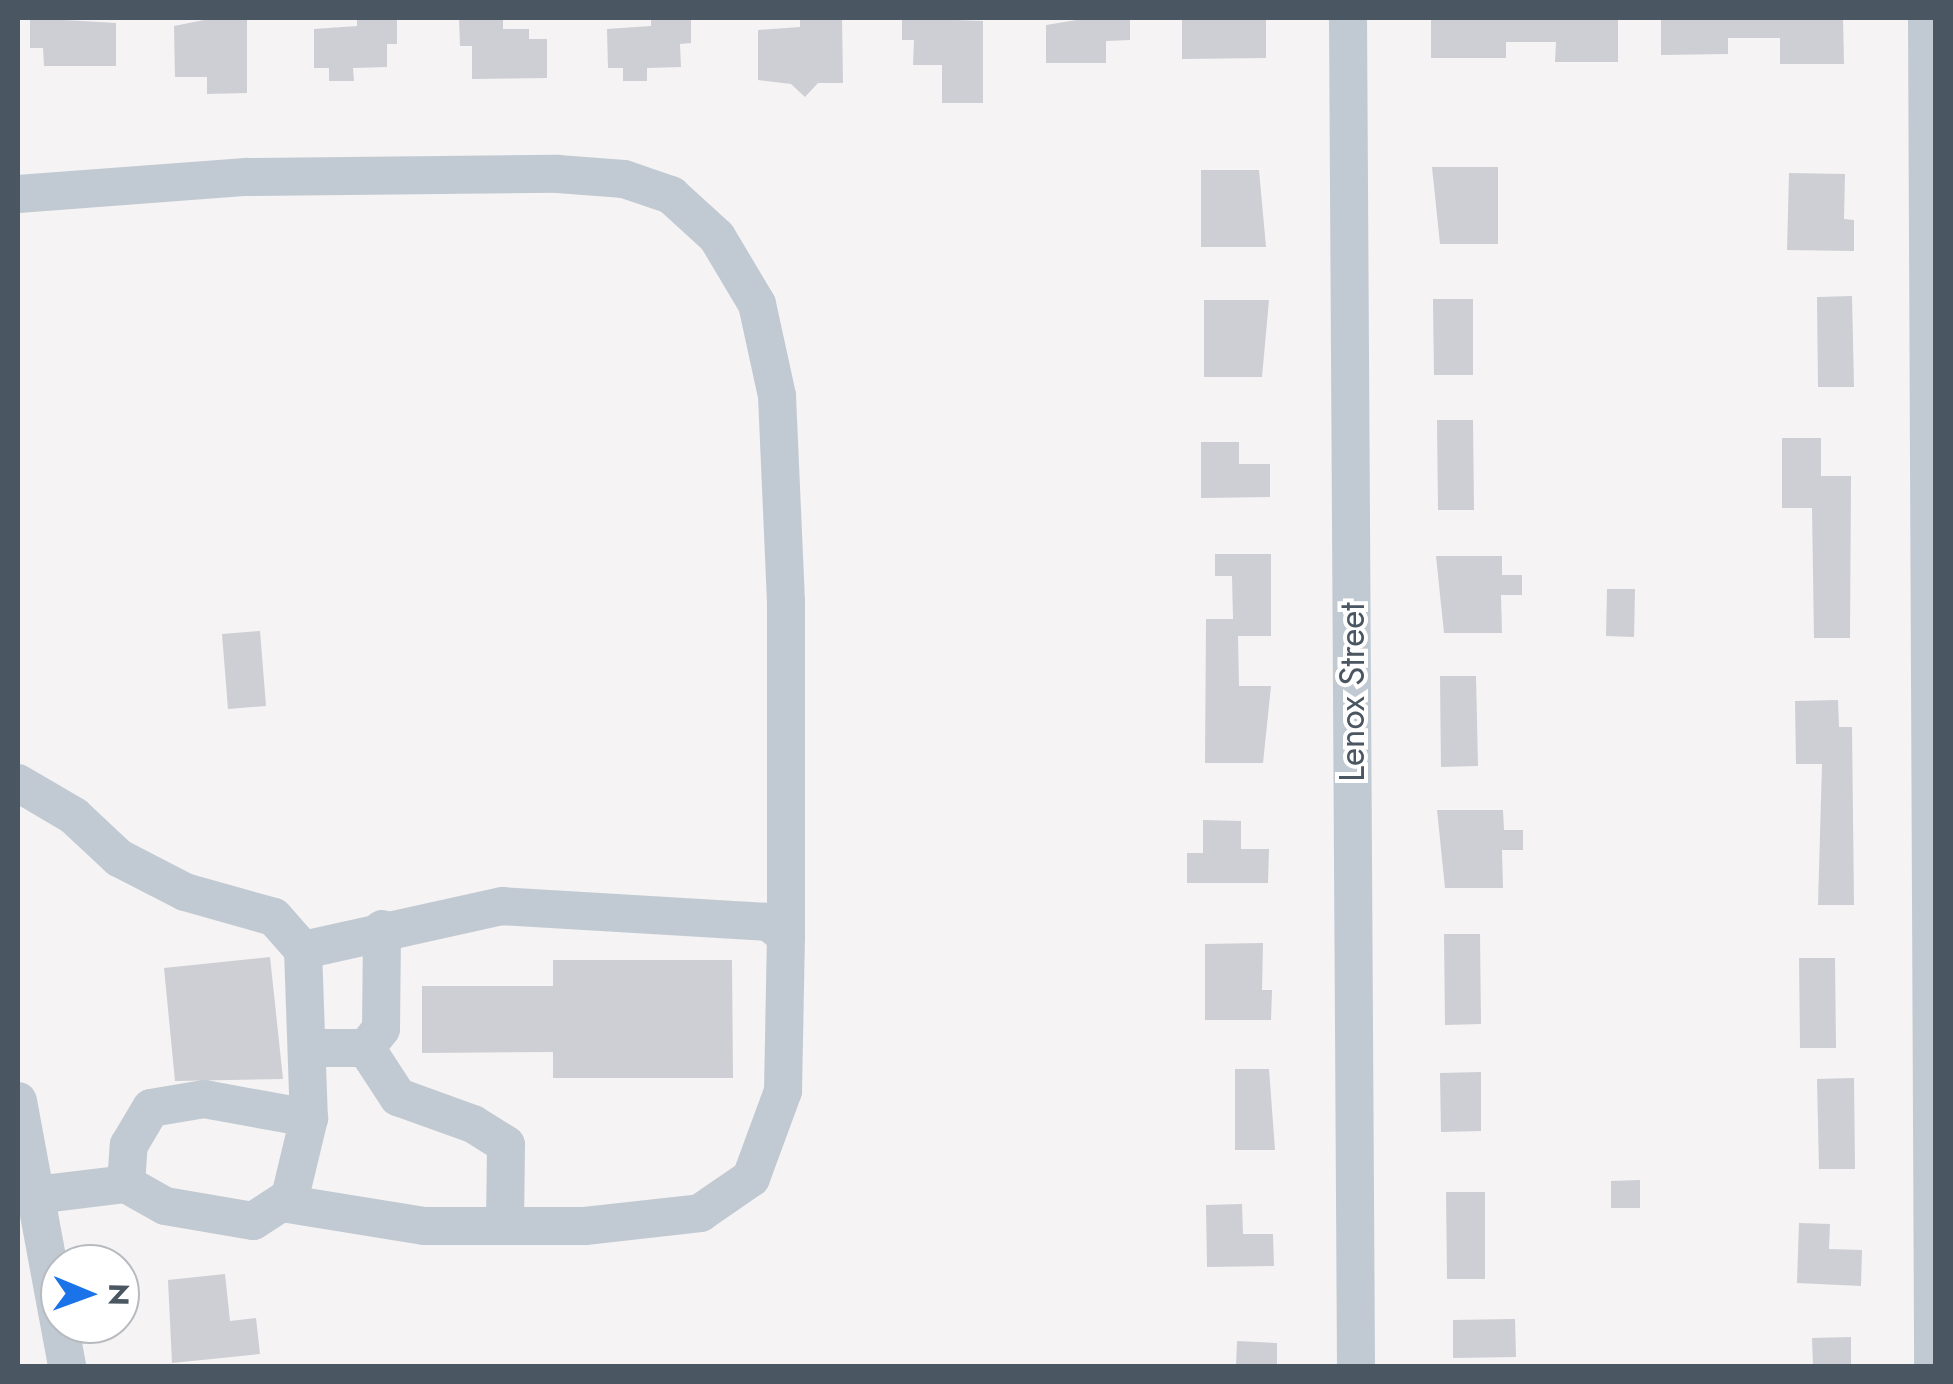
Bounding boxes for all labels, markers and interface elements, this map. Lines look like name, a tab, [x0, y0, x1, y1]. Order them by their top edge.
street label: Lenox Street	[1331, 602, 1373, 782]
north arrow	[40, 1244, 140, 1344]
text: N	[98, 1283, 139, 1306]

